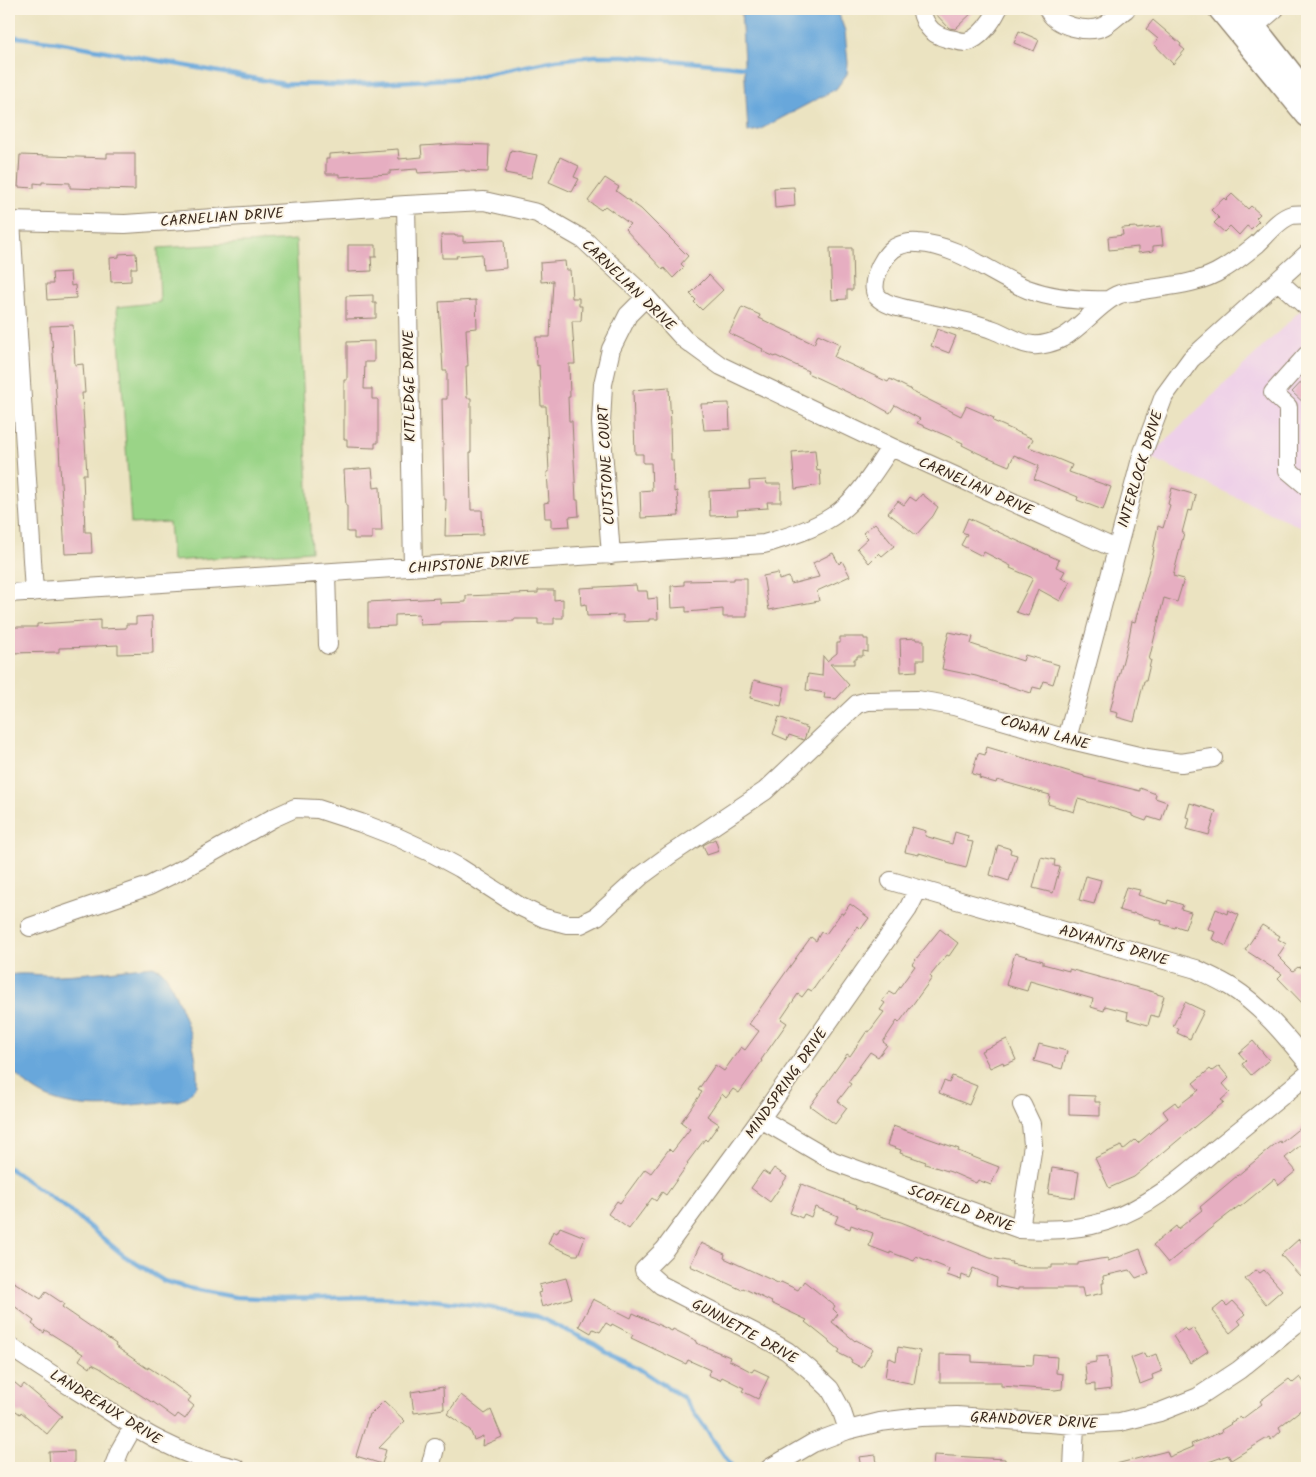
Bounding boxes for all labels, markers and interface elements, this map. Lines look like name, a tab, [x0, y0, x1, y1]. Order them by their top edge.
street label: CARNELIAN DRIVE	[159, 202, 286, 234]
street label: CARNELIAN DRIVE	[575, 234, 682, 338]
street label: KITLEDGE DRIVE	[397, 329, 423, 442]
street label: CUTSTONE COURT	[592, 402, 622, 526]
street label: INTERLOCK DRIVE	[1112, 407, 1171, 531]
street label: CARNELIAN DRIVE	[914, 451, 1038, 524]
street label: CHIPSTONE DRIVE	[407, 549, 532, 581]
street label: COWAN LANE	[997, 709, 1093, 757]
street label: ADVANTIS DRIVE	[1056, 919, 1172, 973]
street label: MINDSPRING DRIVE	[739, 1022, 835, 1144]
street label: SCOFIELD DRIVE	[904, 1179, 1018, 1240]
street label: GUNNETTE DRIVE	[687, 1293, 803, 1372]
street label: LANDREAUX DRIVE	[45, 1364, 167, 1453]
street label: GRANDOVER DRIVE	[970, 1406, 1099, 1436]

